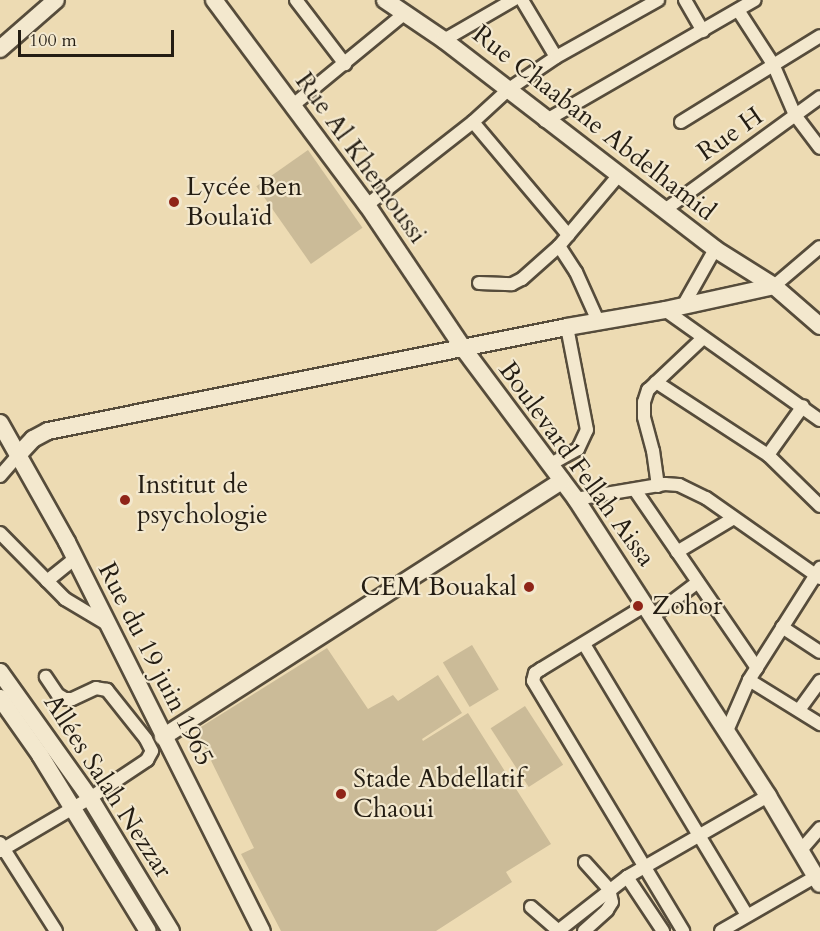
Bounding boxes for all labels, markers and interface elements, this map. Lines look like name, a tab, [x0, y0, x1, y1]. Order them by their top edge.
scale bar	[21, 18, 177, 56]
street label: Rue Chaabane Abdelhamid	[466, 18, 722, 228]
text: 100 m	[29, 28, 77, 53]
street label: Rue Al Khemoussi	[289, 66, 433, 250]
street label: Rue H	[691, 100, 769, 168]
place label: Lycée Ben Boulaïd	[186, 171, 302, 232]
marker: Lycée Ben Boulaïd	[167, 195, 181, 209]
street label: Boulevard Fellah Aissa	[492, 355, 662, 573]
place label: Institut de psychologie	[137, 469, 268, 530]
marker: Institut de psychologie	[118, 493, 132, 507]
street label: Rue du 19 juin 1965	[91, 557, 221, 771]
place label: CEM Bouakal	[361, 571, 517, 603]
marker: CEM Bouakal	[522, 580, 536, 594]
place label: Zohor	[652, 590, 722, 622]
marker: Zohor	[629, 597, 647, 615]
street label: Allées Salah Nezzar	[37, 688, 179, 884]
place label: Stade Abdellatif Chaoui	[353, 763, 524, 825]
marker: Stade Abdellatif Chaoui	[334, 787, 348, 801]

